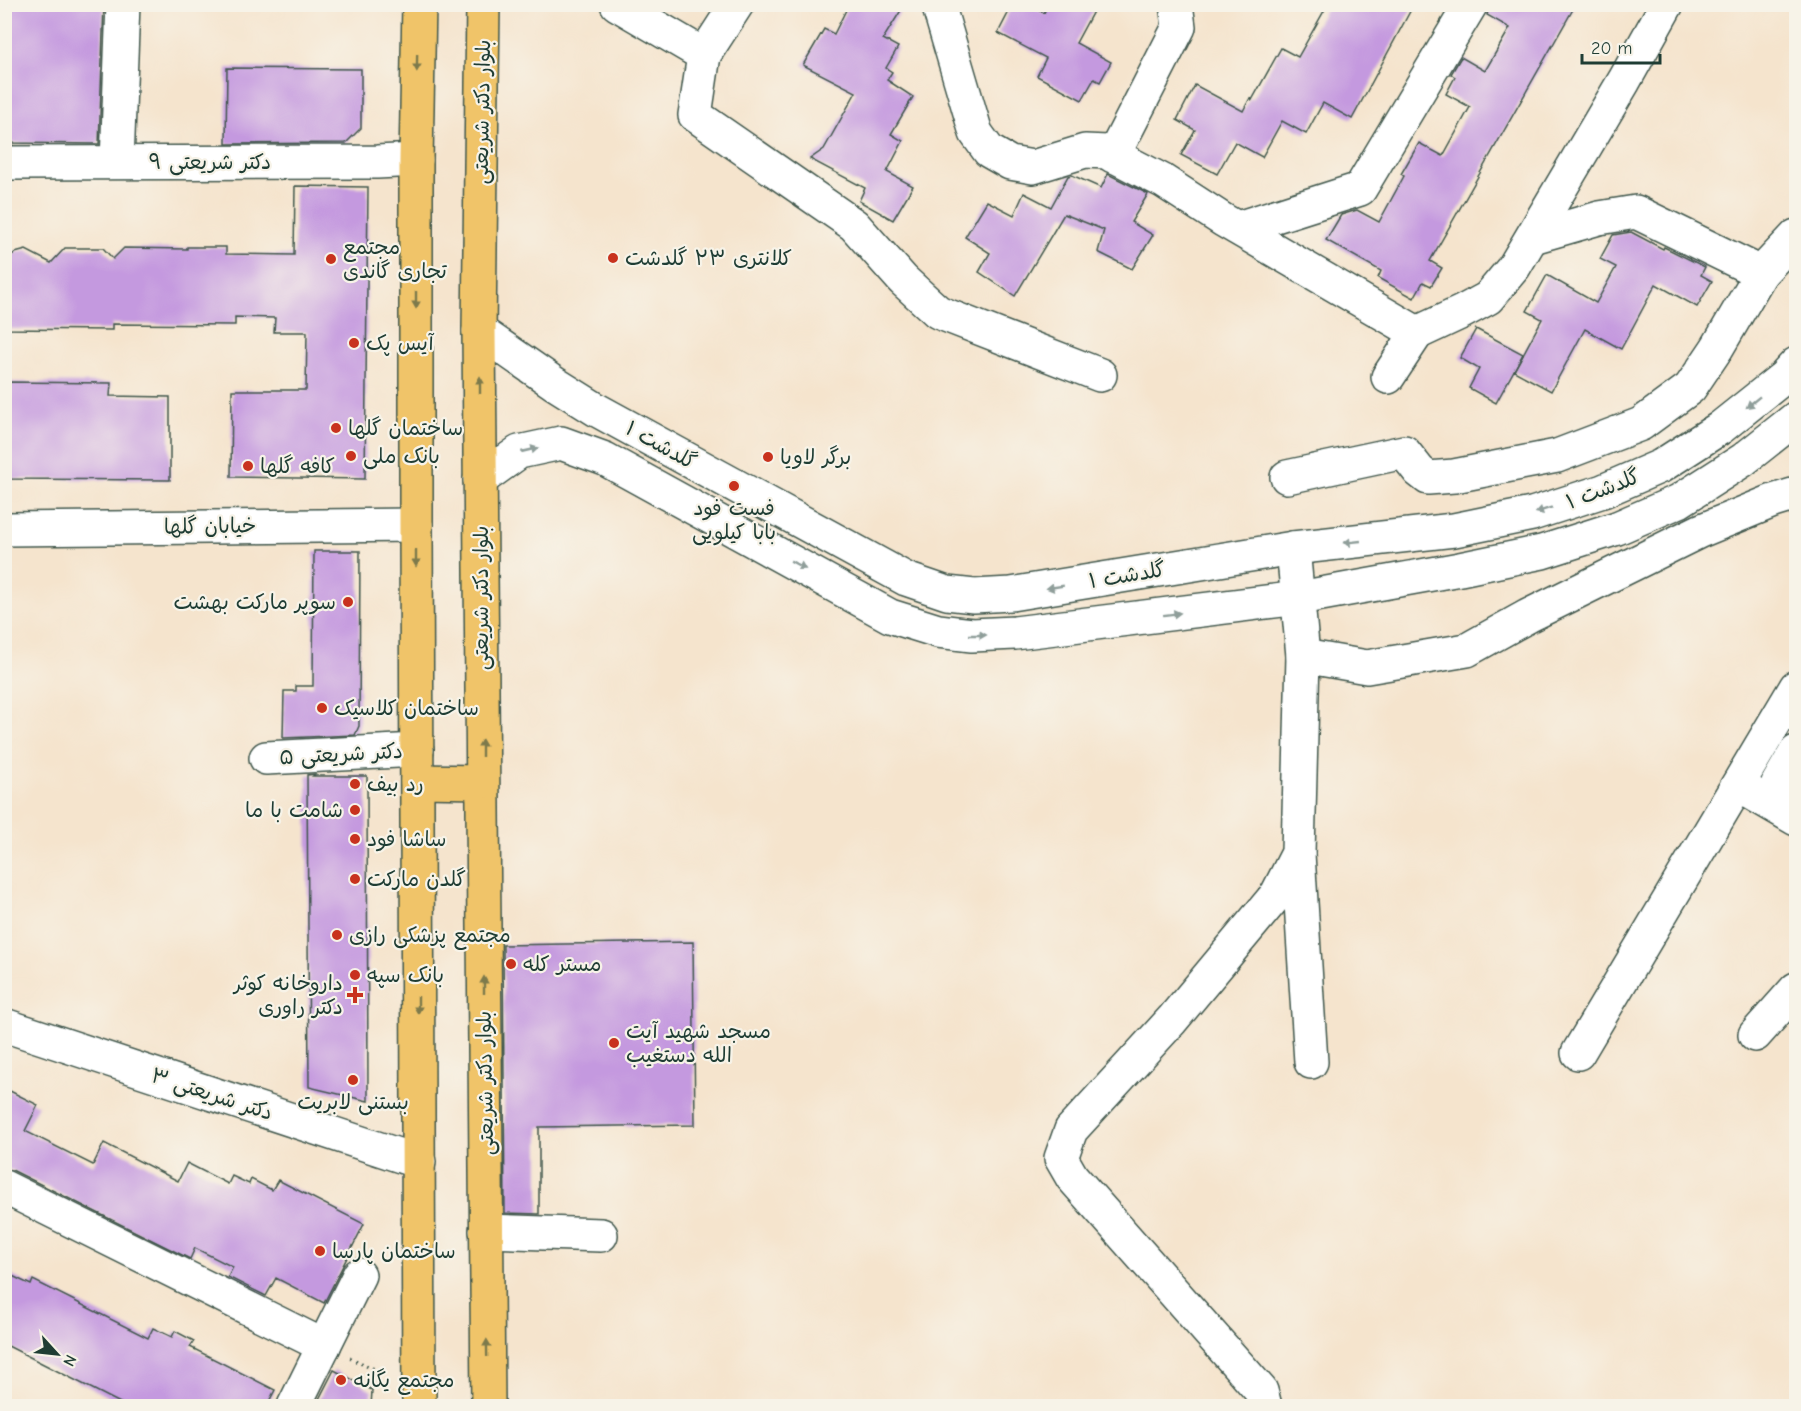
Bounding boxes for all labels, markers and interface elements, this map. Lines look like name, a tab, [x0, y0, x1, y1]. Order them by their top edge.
scale bar	[1582, 27, 1660, 65]
text: 20 m	[1591, 38, 1632, 59]
street label: بلوار دکتر شریعتی	[469, 39, 497, 185]
one-way arrow	[413, 53, 422, 72]
street label: دکتر شریعتی ۹	[149, 150, 271, 176]
place label: مجتمع تجاری گاندی	[343, 235, 448, 283]
place label: کلانتری ۲۳ گلدشت	[625, 246, 792, 270]
marker: کلانتری ۲۳ گلدشت	[606, 251, 620, 265]
marker: مجتمع تجاری گاندی	[324, 252, 338, 266]
one-way arrow	[411, 290, 421, 309]
place label: آیس پک	[366, 331, 434, 356]
marker: آیس پک	[347, 336, 361, 350]
one-way arrow	[475, 376, 485, 395]
one-way arrow	[1745, 396, 1760, 408]
place label: ساختمان گلها	[348, 416, 463, 440]
street label: گلدشت ۱	[621, 416, 701, 474]
marker: ساختمان گلها	[329, 421, 343, 435]
place label: بانک ملی	[363, 444, 440, 470]
one-way arrow	[520, 445, 539, 454]
place label: برگر لاویا	[780, 445, 851, 470]
marker: بانک ملی	[344, 449, 358, 463]
marker: برگر لاویا	[761, 450, 775, 464]
place label: کافه گلها	[260, 454, 335, 478]
marker: کافه گلها	[241, 459, 255, 473]
street label: گلدشت ۱	[1563, 464, 1643, 514]
marker: فست فود بابا کیلویی	[727, 479, 741, 493]
place label: فست فود بابا کیلویی	[692, 496, 776, 546]
one-way arrow	[1535, 506, 1553, 516]
street label: خیابان گلها	[164, 513, 256, 540]
street label: بلوار دکتر شریعتی	[469, 526, 495, 670]
one-way arrow	[1342, 537, 1361, 546]
one-way arrow	[411, 548, 421, 567]
street label: گلدشت ۱	[1087, 557, 1167, 593]
one-way arrow	[790, 560, 807, 570]
one-way arrow	[1046, 583, 1065, 592]
place label: سوپر مارکت بهشت	[173, 590, 336, 615]
marker: سوپر مارکت بهشت	[341, 595, 355, 609]
one-way arrow	[1162, 609, 1181, 619]
one-way arrow	[968, 630, 987, 640]
place label: ساختمان کلاسیک	[334, 696, 479, 720]
marker: ساختمان کلاسیک	[315, 701, 329, 715]
street label: ۵ دکتر شریعتی	[279, 739, 404, 771]
one-way arrow	[477, 739, 487, 758]
place label: رد بیف	[367, 772, 424, 797]
marker: رد بیف	[348, 777, 362, 791]
place label: شامت با ما	[245, 798, 343, 823]
marker: شامت با ما	[348, 803, 362, 817]
place label: ساشا فود	[367, 827, 446, 852]
marker: ساشا فود	[348, 832, 362, 846]
place label: گلدن مارکت	[367, 867, 466, 891]
marker: گلدن مارکت	[348, 872, 362, 886]
place label: مجتمع پزشکی رازی	[349, 923, 511, 950]
marker: مجتمع پزشکی رازی	[330, 928, 344, 942]
place label: مستر کله	[523, 952, 601, 976]
marker: مستر کله	[504, 957, 518, 971]
place label: بانک سپه	[367, 963, 444, 988]
marker: بانک سپه	[348, 968, 362, 982]
place label: داروخانه کوثر دکتر راوری	[232, 971, 343, 1019]
one-way arrow	[479, 976, 489, 995]
marker: داروخانه کوثر دکتر راوری	[348, 988, 362, 1002]
one-way arrow	[414, 995, 423, 1014]
street label: بلوار دکتر شریعتی	[472, 1010, 500, 1156]
place label: مسجد شهید آیت الله دستغیب	[626, 1019, 771, 1068]
marker: مسجد شهید آیت الله دستغیب	[607, 1036, 621, 1050]
street label: ۳ دکتر شریعتی	[148, 1063, 276, 1127]
marker: بستنی لابریت	[346, 1073, 360, 1087]
place label: بستنی لابریت	[297, 1090, 409, 1116]
place label: ساختمان پارسا	[332, 1239, 456, 1264]
marker: ساختمان پارسا	[313, 1244, 327, 1258]
north arrow	[27, 1324, 87, 1384]
one-way arrow	[483, 1339, 492, 1358]
text: N	[59, 1352, 80, 1369]
place label: مجتمع یگانه	[353, 1368, 454, 1395]
marker: مجتمع یگانه	[334, 1373, 348, 1387]

